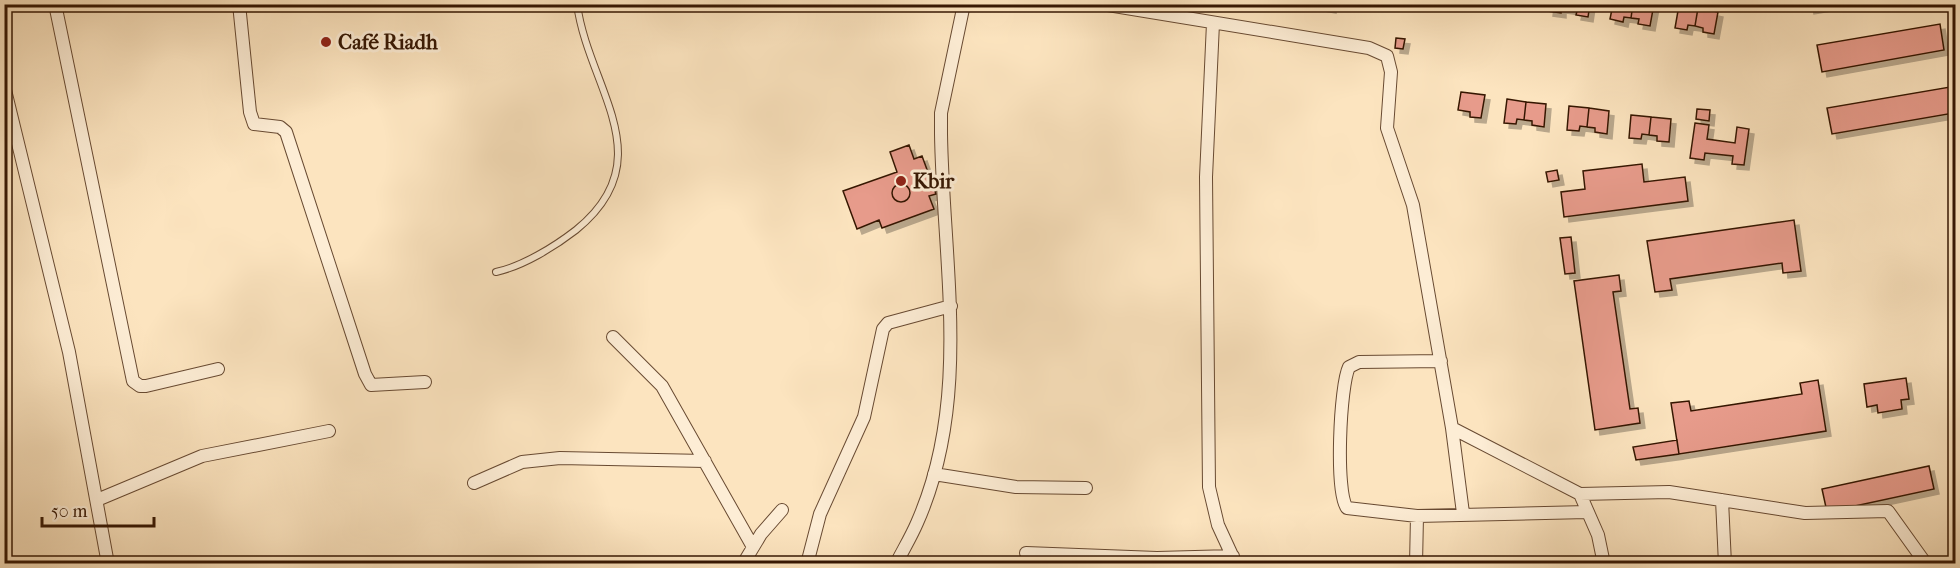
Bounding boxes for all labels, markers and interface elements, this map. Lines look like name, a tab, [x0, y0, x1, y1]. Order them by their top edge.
place label: Café Riadh	[338, 30, 438, 54]
marker: Café Riadh	[319, 35, 333, 49]
place label: Kbir	[913, 169, 955, 193]
marker: Kbir	[894, 174, 908, 188]
scale bar	[42, 490, 154, 528]
text: 50 m	[51, 501, 88, 522]

